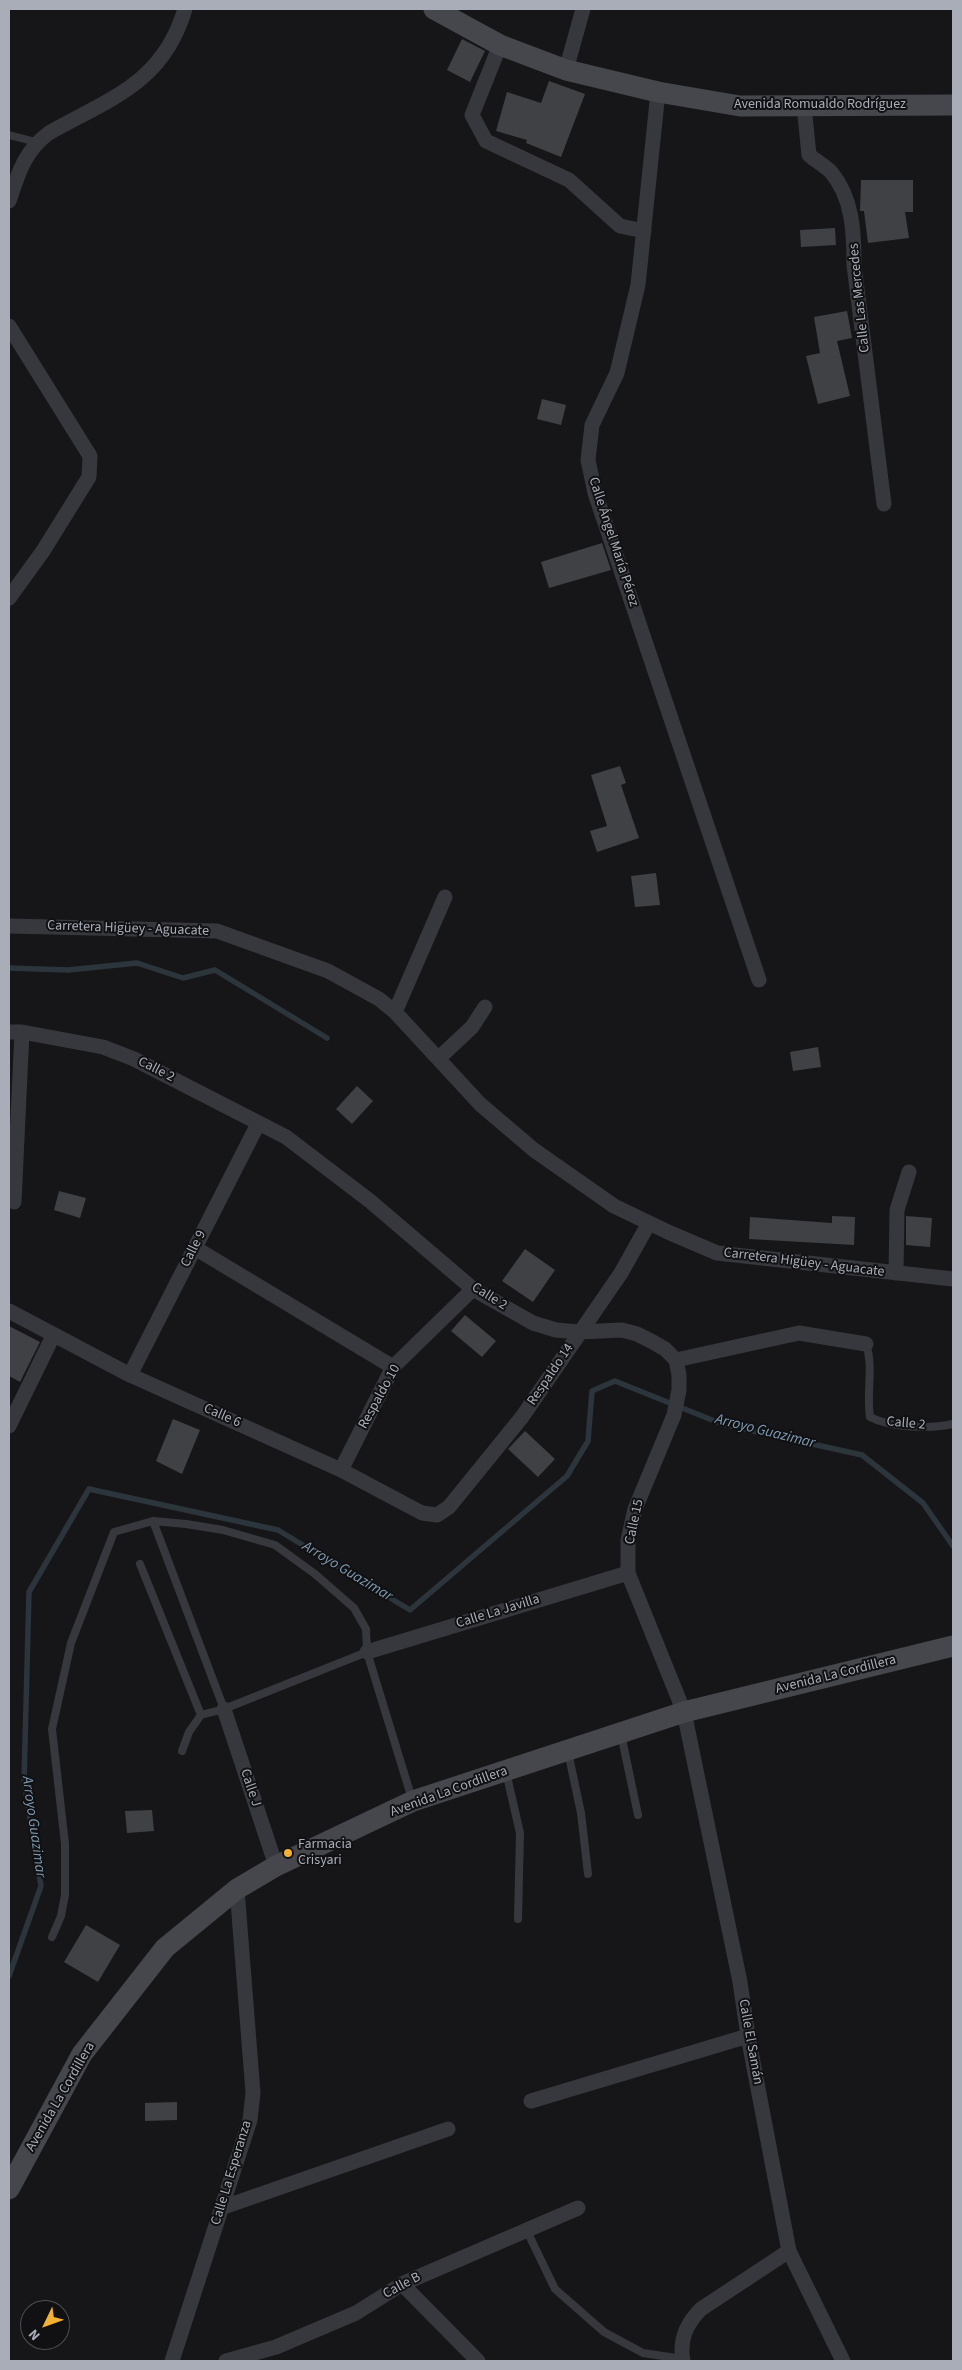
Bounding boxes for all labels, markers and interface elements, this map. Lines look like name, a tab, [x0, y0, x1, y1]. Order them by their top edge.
street label: Avenida Romualdo Rodríguez	[734, 97, 906, 113]
street label: Calle Las Mercedes	[846, 242, 874, 354]
street label: Calle Ángel María Pérez	[584, 475, 642, 609]
street label: Carretera Higüey - Aguacate	[47, 918, 209, 940]
street label: Calle 2	[135, 1054, 177, 1086]
street label: Calle 9	[178, 1228, 210, 1270]
street label: Carretera Higüey - Aguacate	[723, 1245, 885, 1281]
street label: Calle 2	[468, 1280, 510, 1314]
street label: Respaldo 14	[524, 1341, 578, 1409]
street label: Respaldo 10	[355, 1362, 405, 1432]
street label: Calle 6	[201, 1400, 243, 1432]
water label: Arroyo Guazimar	[713, 1411, 817, 1453]
street label: Calle 2	[886, 1414, 926, 1434]
street label: Calle 15	[622, 1498, 648, 1546]
water label: Arroyo Guazimar	[299, 1538, 395, 1606]
street label: Calle La Javilla	[454, 1591, 542, 1633]
street label: Avenida La Cordillera	[774, 1652, 898, 1698]
street label: Avenida La Cordillera	[388, 1763, 510, 1821]
street label: Calle J	[236, 1767, 264, 1809]
water label: Arroyo Guazimar	[17, 1775, 49, 1879]
place label: Farmacia Crisyari	[298, 1837, 352, 1870]
marker: Farmacia Crisyari	[282, 1847, 294, 1859]
street label: Calle El Samán	[734, 1998, 766, 2086]
street label: Avenida La Cordillera	[23, 2039, 99, 2155]
street label: Calle La Esperanza	[208, 2119, 256, 2227]
street label: Calle B	[380, 2269, 424, 2303]
north arrow	[20, 2300, 70, 2350]
text: N	[24, 2324, 45, 2345]

